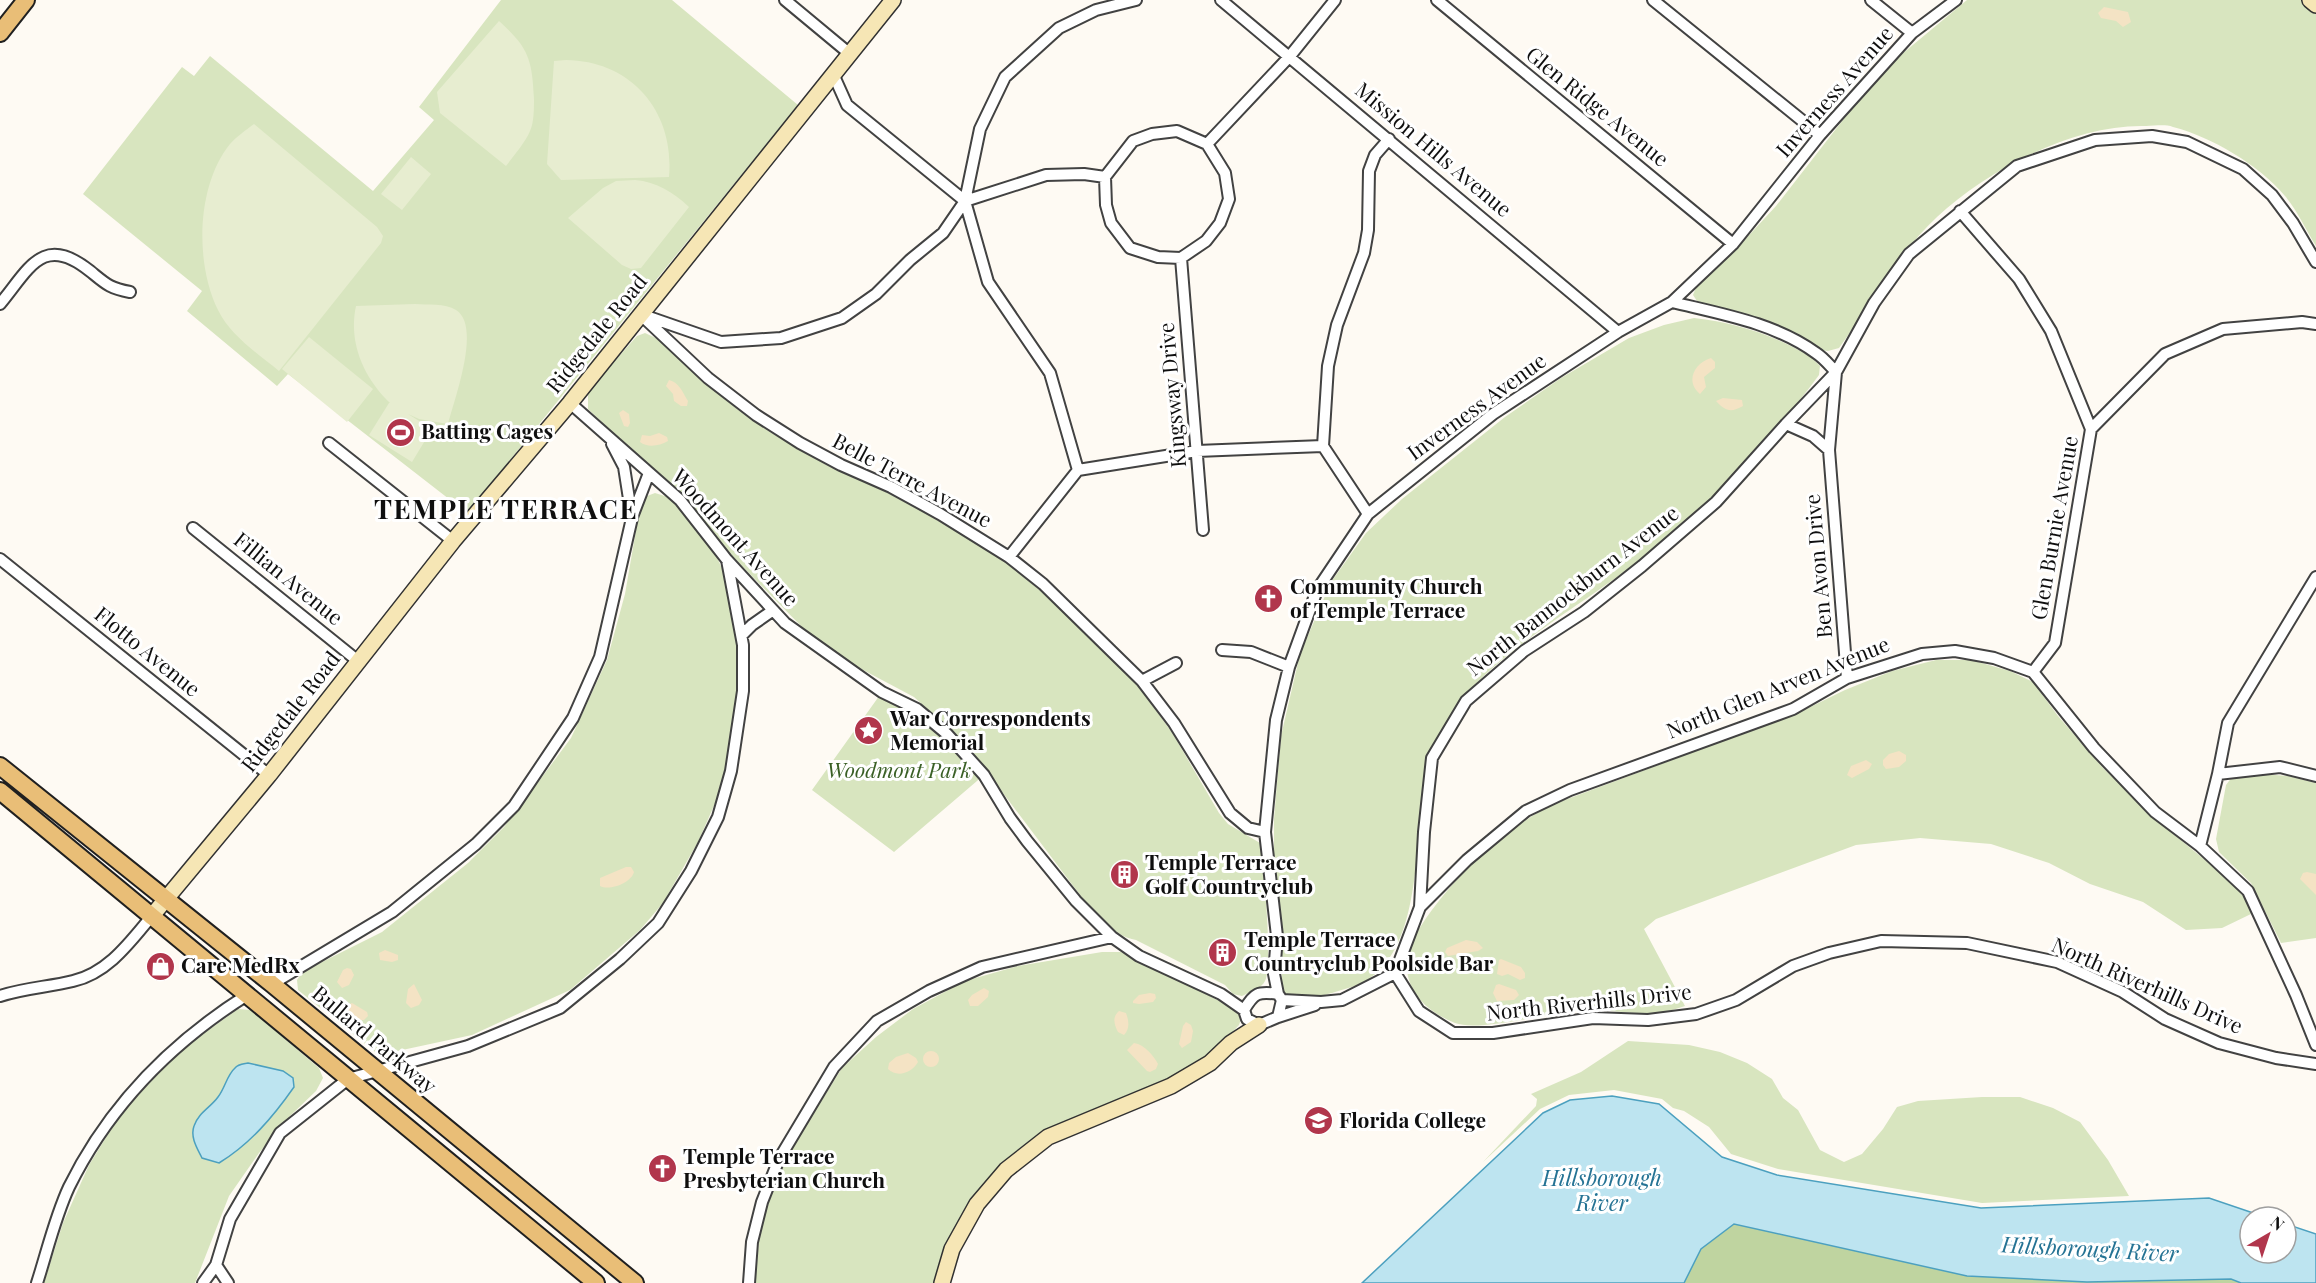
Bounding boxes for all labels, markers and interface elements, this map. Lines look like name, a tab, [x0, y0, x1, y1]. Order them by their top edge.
street label: Inverness Avenue	[1769, 19, 1898, 162]
street label: Glen Ridge Avenue	[1521, 39, 1676, 172]
street label: Mission Hills Avenue	[1350, 75, 1518, 222]
street label: Ridgedale Road	[539, 267, 652, 398]
street label: Kingsway Drive	[1151, 321, 1191, 469]
street label: Inverness Avenue	[1401, 345, 1551, 465]
sports icon: Batting Cages	[384, 416, 416, 448]
place label: Batting Cages	[421, 416, 553, 444]
street label: Belle Terre Avenue	[829, 425, 997, 533]
street label: Glen Burnie Avenue	[2023, 433, 2083, 622]
street label: Woodmont Avenue	[666, 461, 806, 612]
district label: TEMPLE TERRACE	[374, 490, 638, 526]
street label: Ben Avon Drive	[1797, 493, 1837, 639]
street label: North Bannockburn Avenue	[1460, 498, 1683, 681]
street label: Fillian Avenue	[229, 525, 350, 630]
place label: Community Church of Temple Terrace	[1290, 571, 1483, 623]
church icon: Community Church of Temple Terrace	[1253, 583, 1285, 615]
street label: Flotto Avenue	[90, 599, 207, 702]
street label: North Glen Arven Avenue	[1662, 629, 1893, 744]
street label: Ridgedale Road	[234, 645, 345, 777]
place label: War Correspondents Memorial	[889, 703, 1091, 755]
place icon: War Correspondents Memorial	[853, 715, 885, 747]
park label: Woodmont Park	[827, 755, 971, 783]
place label: Temple Terrace Golf Countryclub	[1145, 847, 1313, 899]
building icon: Temple Terrace Golf Countryclub	[1108, 859, 1140, 891]
place label: Temple Terrace Countryclub Poolside Bar	[1244, 924, 1493, 976]
street label: North Riverhills Drive	[2048, 929, 2248, 1039]
building icon: Temple Terrace Countryclub Poolside Bar	[1207, 936, 1239, 968]
shop icon: Care MedRx	[144, 950, 176, 982]
place label: Care MedRx	[181, 950, 300, 978]
street label: North Riverhills Drive	[1485, 976, 1693, 1026]
street label: Bullard Parkway	[307, 978, 444, 1099]
school or university icon: Florida College	[1302, 1105, 1334, 1137]
place label: Florida College	[1339, 1105, 1486, 1133]
place label: Temple Terrace Presbyterian Church	[683, 1141, 885, 1193]
church icon: Temple Terrace Presbyterian Church	[646, 1153, 678, 1185]
water label: Hillsborough River	[1541, 1162, 1662, 1217]
north arrow	[2238, 1205, 2298, 1265]
text: N	[2267, 1211, 2289, 1235]
water label: Hillsborough River	[2000, 1228, 2180, 1268]

